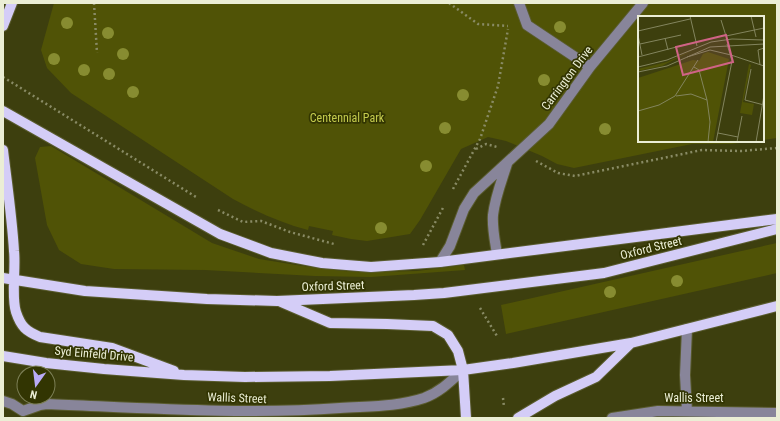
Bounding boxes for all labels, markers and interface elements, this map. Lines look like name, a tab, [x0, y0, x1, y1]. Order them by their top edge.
inset map	[638, 16, 764, 142]
street label: Carrington Drive	[538, 43, 596, 113]
park label: Centennial Park	[310, 111, 385, 125]
street label: Oxford Street	[619, 234, 684, 262]
street label: Oxford Street	[301, 278, 365, 294]
street label: Syd Einfeld Drive	[54, 344, 134, 364]
north arrow	[16, 365, 56, 405]
text: N	[29, 387, 39, 401]
street label: Wallis Street	[207, 390, 267, 406]
street label: Wallis Street	[664, 391, 724, 405]

